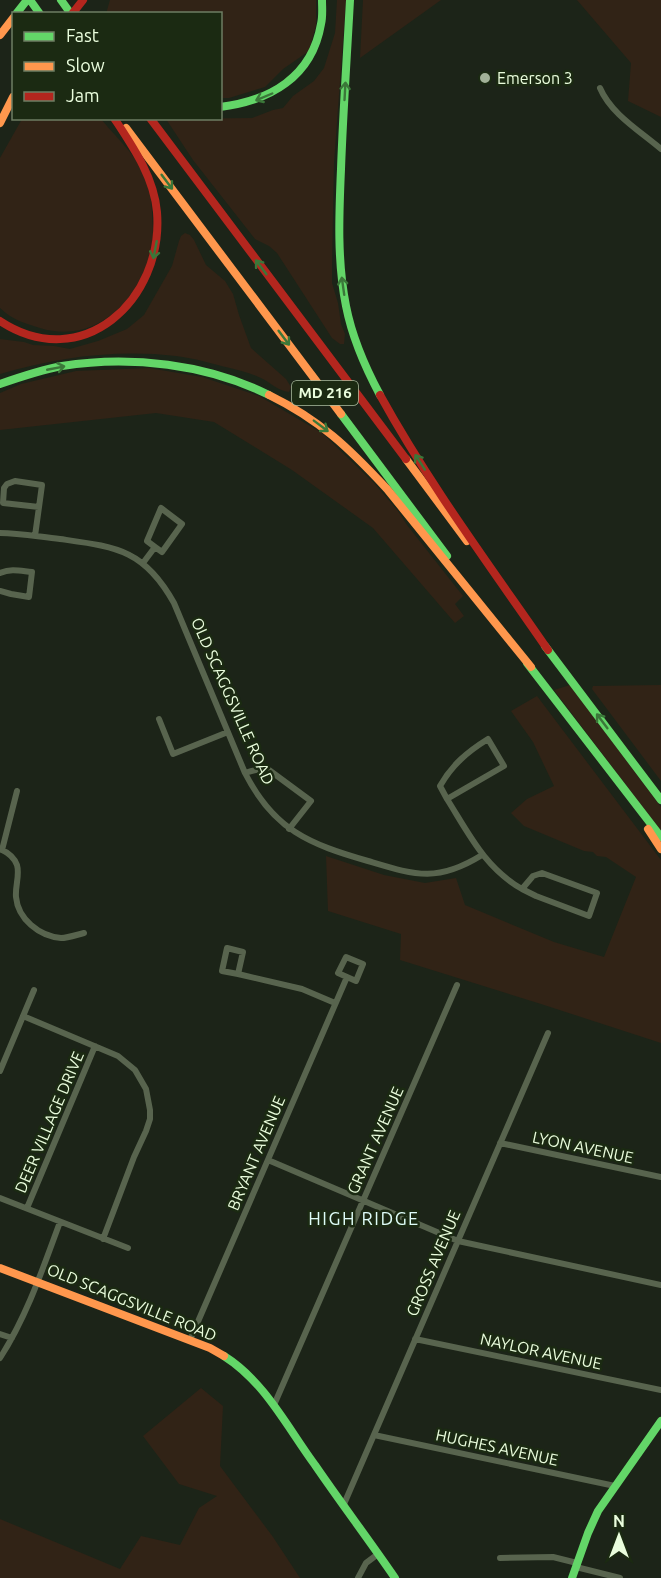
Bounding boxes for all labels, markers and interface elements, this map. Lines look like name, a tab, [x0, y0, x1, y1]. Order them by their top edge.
legend	[12, 12, 222, 120]
text: Fast	[66, 25, 99, 45]
text: Slow	[66, 55, 105, 75]
place label: Emerson 3	[497, 69, 573, 87]
marker: Emerson 3	[478, 71, 492, 85]
one-way arrow	[339, 82, 350, 102]
text: Jam	[66, 85, 100, 105]
one-way arrow	[255, 92, 273, 103]
one-way arrow	[160, 174, 173, 190]
one-way arrow	[149, 240, 160, 259]
one-way arrow	[255, 259, 267, 275]
one-way arrow	[337, 276, 348, 296]
one-way arrow	[277, 330, 290, 346]
one-way arrow	[46, 362, 65, 373]
road number: MD 216	[292, 381, 358, 405]
one-way arrow	[312, 420, 328, 432]
one-way arrow	[414, 454, 427, 471]
street label: OLD SCAGGSVILLE ROAD	[188, 615, 278, 787]
one-way arrow	[595, 714, 608, 730]
street label: DEER VILLAGE DRIVE	[11, 1049, 87, 1195]
street label: GRANT AVENUE	[343, 1084, 407, 1196]
street label: BRYANT AVENUE	[224, 1093, 288, 1213]
street label: LYON AVENUE	[531, 1128, 635, 1166]
street label: GROSS AVENUE	[403, 1207, 463, 1319]
district label: HIGH RIDGE	[308, 1208, 420, 1228]
street label: OLD SCAGGSVILLE ROAD	[45, 1260, 219, 1344]
street label: NAYLOR AVENUE	[479, 1329, 603, 1373]
street label: HUGHES AVENUE	[434, 1425, 560, 1469]
north arrow	[589, 1506, 649, 1566]
text: N	[613, 1512, 625, 1530]

